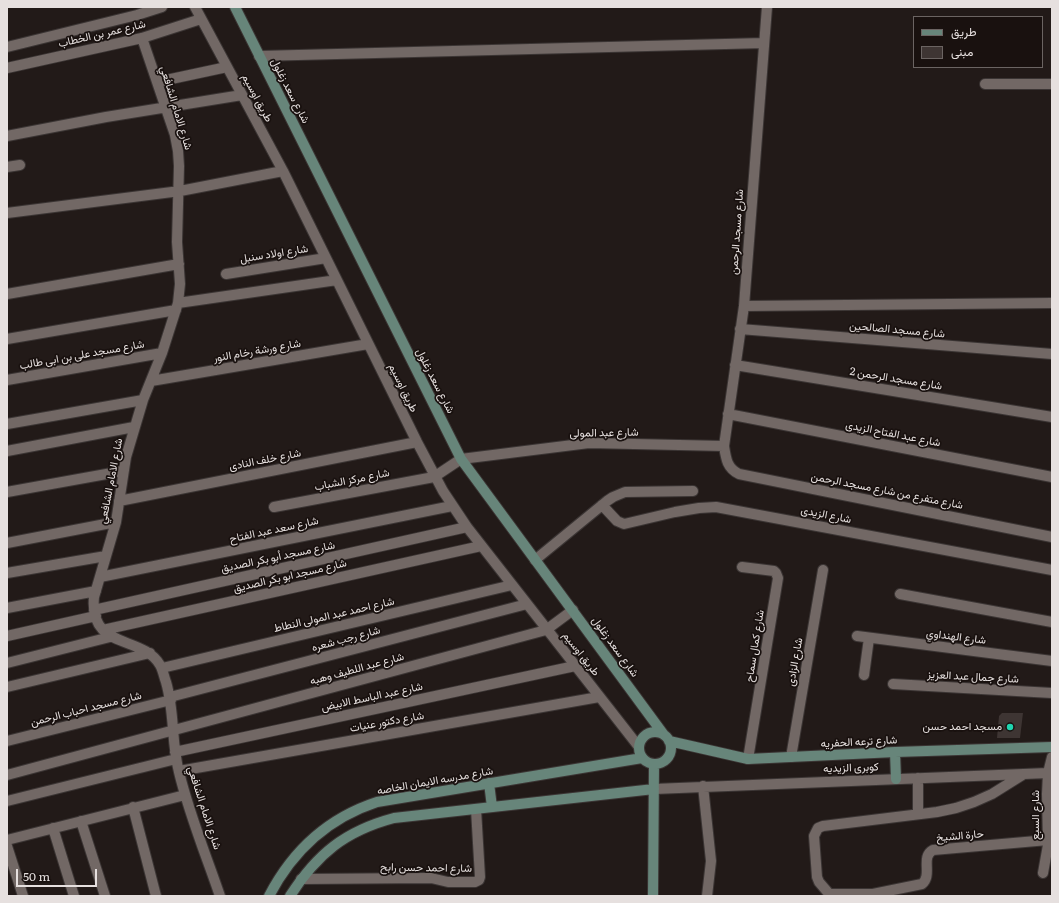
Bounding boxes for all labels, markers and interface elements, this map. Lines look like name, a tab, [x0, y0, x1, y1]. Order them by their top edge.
legend	[913, 16, 1043, 68]
street label: شارع عمر بن الخطاب	[57, 18, 147, 50]
text: طريق	[951, 22, 976, 40]
text: مبنى	[951, 42, 973, 60]
street label: شارع سعد زغلول	[268, 56, 312, 126]
street label: شارع الامام الشافعي	[157, 64, 195, 152]
street label: طريق اوسيم	[239, 72, 275, 124]
street label: شارع مسجد الرحمن	[727, 189, 747, 275]
street label: شارع اولاد سنبل	[239, 242, 309, 266]
street label: شارع مسجد الصالحين	[849, 319, 945, 341]
street label: شارع ورشة رخام النور	[212, 337, 302, 365]
street label: شارع مسجد على بن ابى طالب	[19, 338, 145, 372]
street label: شارع سعد زغلول	[413, 346, 457, 416]
street label: طريق اوسيم	[386, 361, 420, 415]
street label: شارع مسجد الرحمن 2	[849, 365, 943, 393]
street label: شارع عبد الفتاح الزيدى	[844, 418, 942, 450]
street label: شارع عبد المولى	[569, 426, 639, 440]
street label: شارع الامام الشافعي	[96, 437, 126, 525]
street label: شارع خلف النادى	[228, 447, 302, 473]
street label: شارع مركز الشباب	[313, 466, 391, 494]
street label: شارع متفرع من شارع مسجد الرحمن	[810, 470, 964, 512]
street label: شارع الزيدى	[800, 504, 852, 526]
street label: شارع سعد عبد الفتاح	[228, 514, 320, 546]
street label: شارع مسجد أبو بكر الصديق	[220, 538, 336, 576]
street label: شارع مسجد ابو بكر الصديق	[232, 557, 348, 595]
street label: شارع احمد عبد المولى النطاط	[272, 595, 396, 635]
street label: شارع كمال سماح	[743, 609, 767, 683]
street label: شارع سعد زغلول	[589, 614, 641, 680]
street label: شارع رجب شعره	[310, 624, 382, 654]
street label: شارع الهنداوي	[925, 627, 987, 647]
street label: طريق اوسيم	[560, 629, 602, 679]
street label: شارع الزادى	[784, 637, 806, 687]
street label: شارع عبد اللطيف وهبه	[308, 650, 406, 688]
street label: شارع جمال عبد العزيز	[927, 668, 1019, 686]
street label: شارع عبد الباسط الابيض	[320, 680, 424, 714]
street label: شارع مسجد احباب الرحمن	[29, 689, 143, 729]
street label: شارع دكتور عنيات	[349, 709, 425, 735]
place label: مسجد احمد حسن	[922, 720, 1002, 734]
marker: مسجد احمد حسن	[1005, 722, 1015, 732]
street label: شارع ترعه الحفريه	[820, 733, 898, 751]
street label: كوبرى الزيديه	[823, 760, 879, 776]
street label: شارع مدرسه الايمان الخاصه	[376, 764, 494, 798]
street label: شارع الامام الشافعي	[184, 765, 224, 851]
street label: شارع السبع	[1029, 790, 1043, 840]
street label: حارة الشيخ	[936, 827, 984, 845]
scale bar	[18, 861, 99, 887]
street label: شارع احمد حسن رابح	[380, 861, 472, 875]
text: 50 m	[23, 867, 50, 885]

